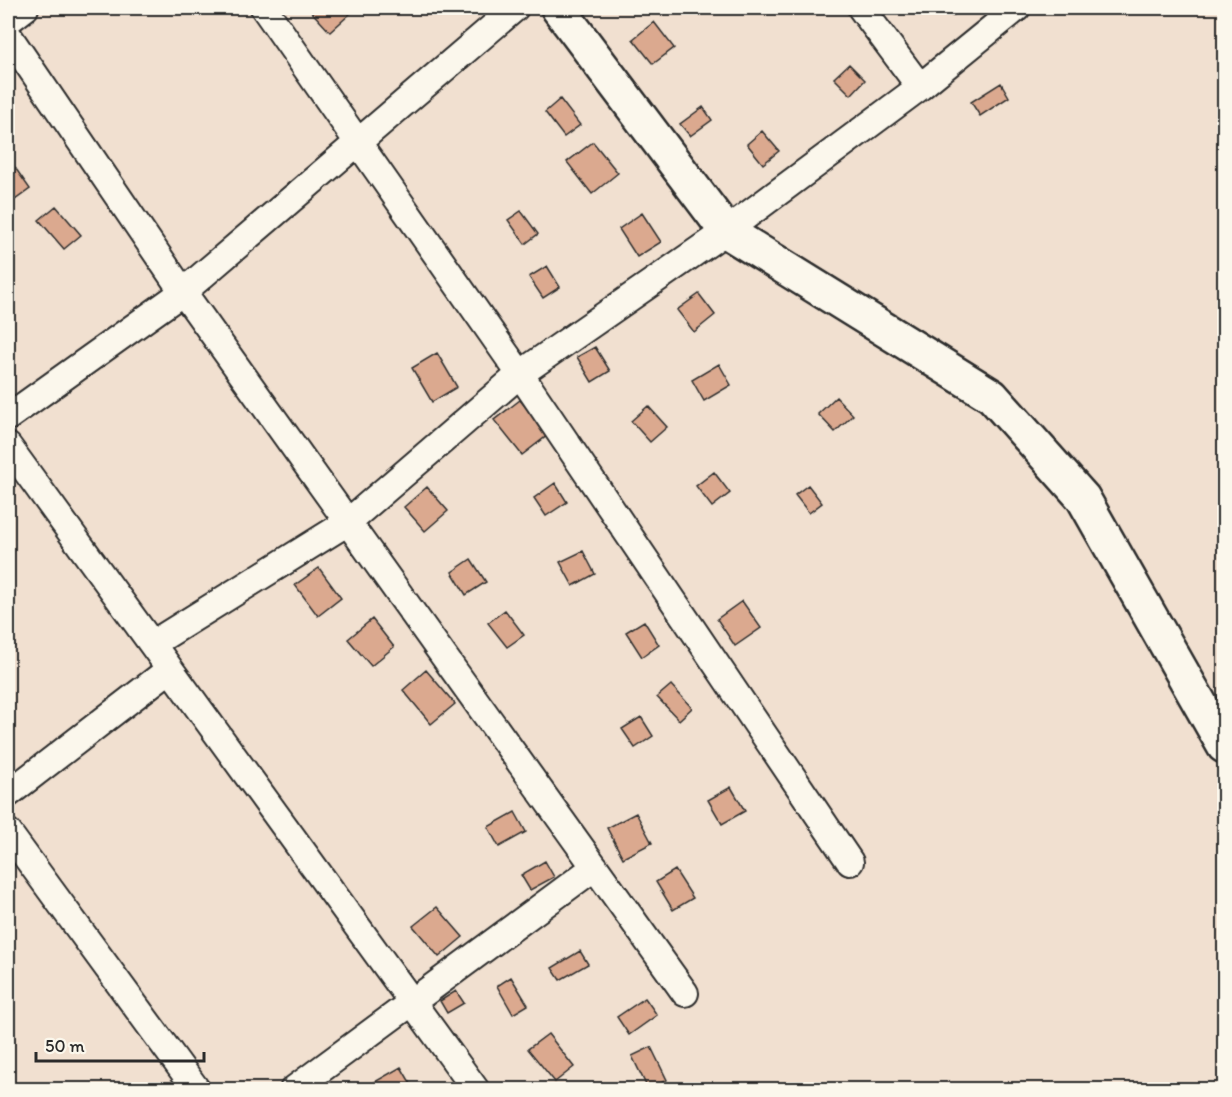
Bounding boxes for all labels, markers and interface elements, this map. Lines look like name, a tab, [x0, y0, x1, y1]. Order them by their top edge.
scale bar	[36, 1025, 204, 1063]
text: 50 m	[45, 1035, 85, 1057]

